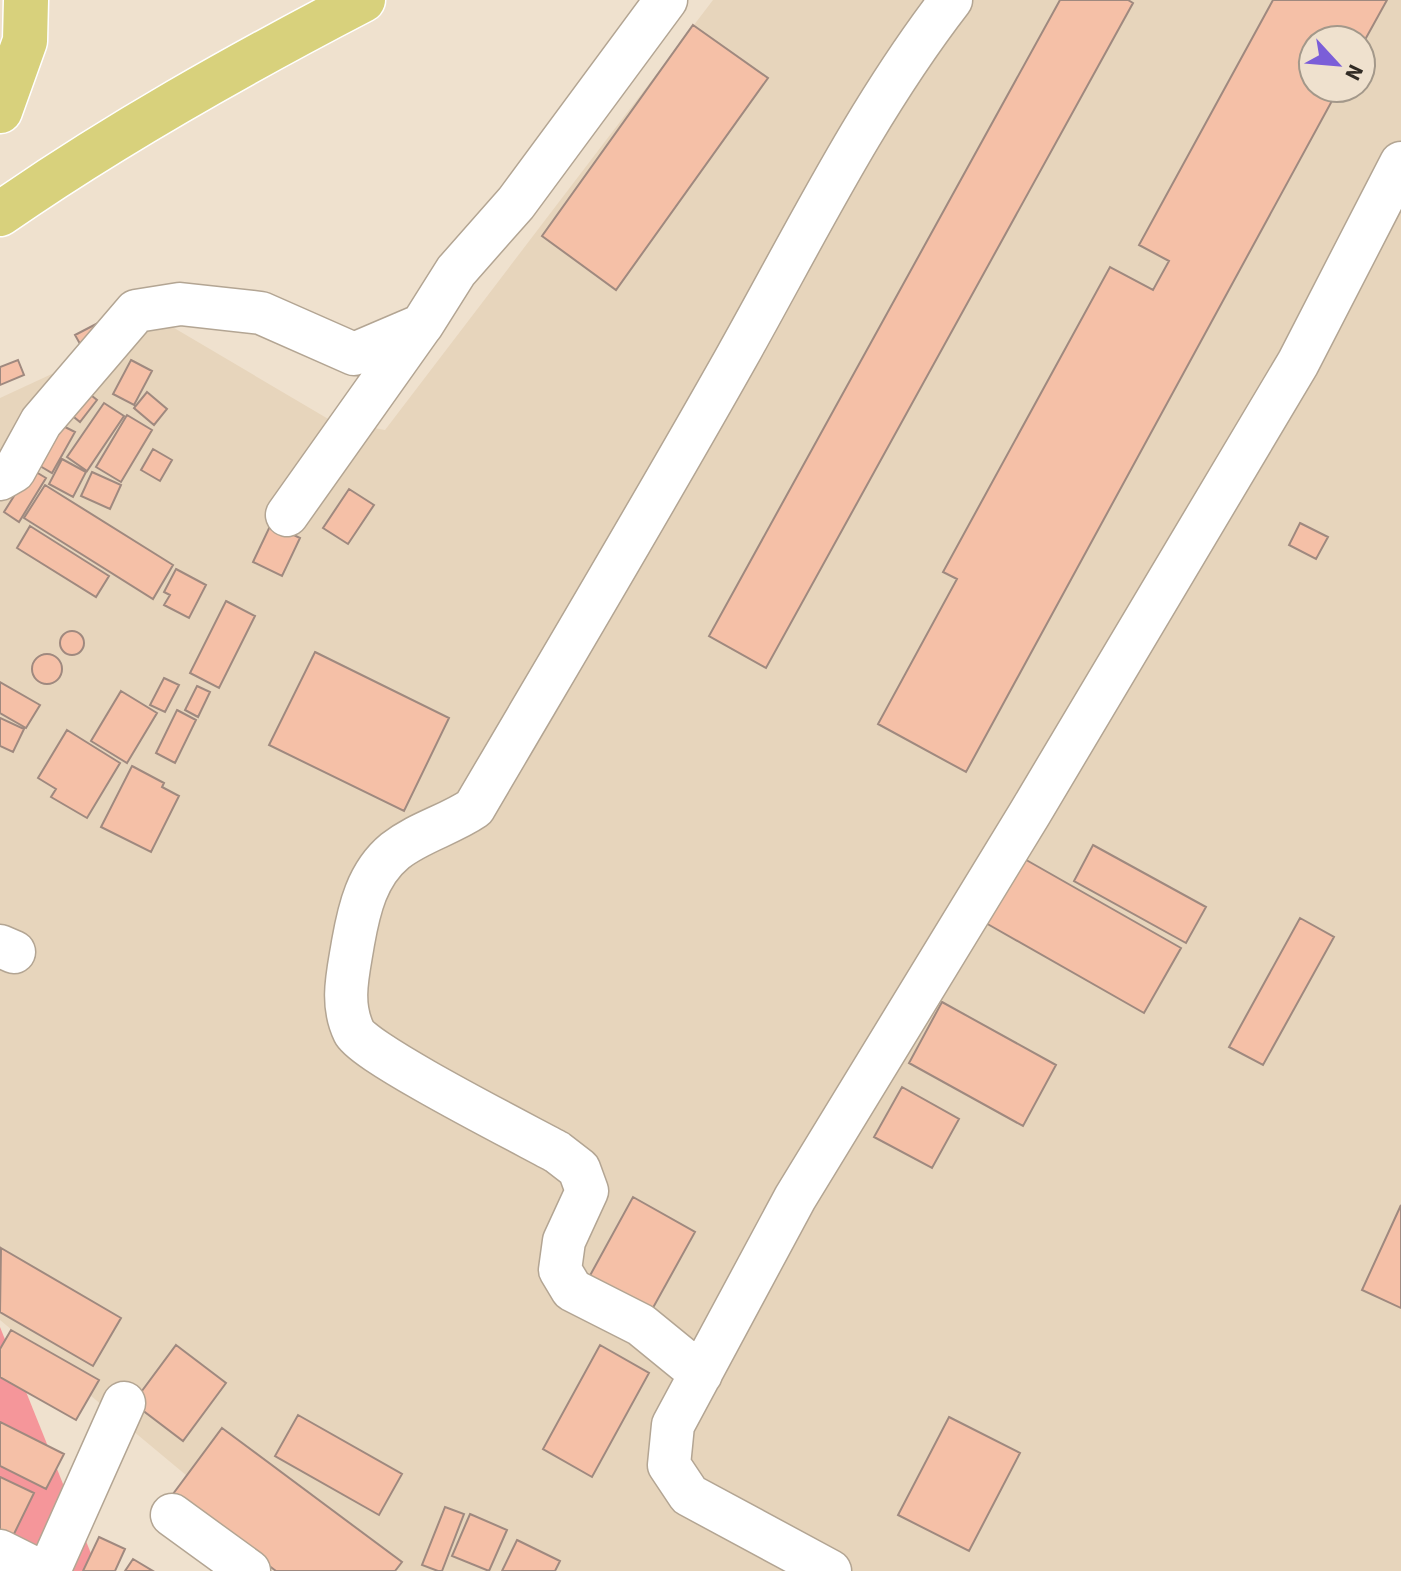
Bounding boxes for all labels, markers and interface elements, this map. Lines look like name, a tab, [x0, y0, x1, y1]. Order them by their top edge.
north arrow	[1297, 24, 1377, 104]
text: N	[1336, 59, 1372, 86]

